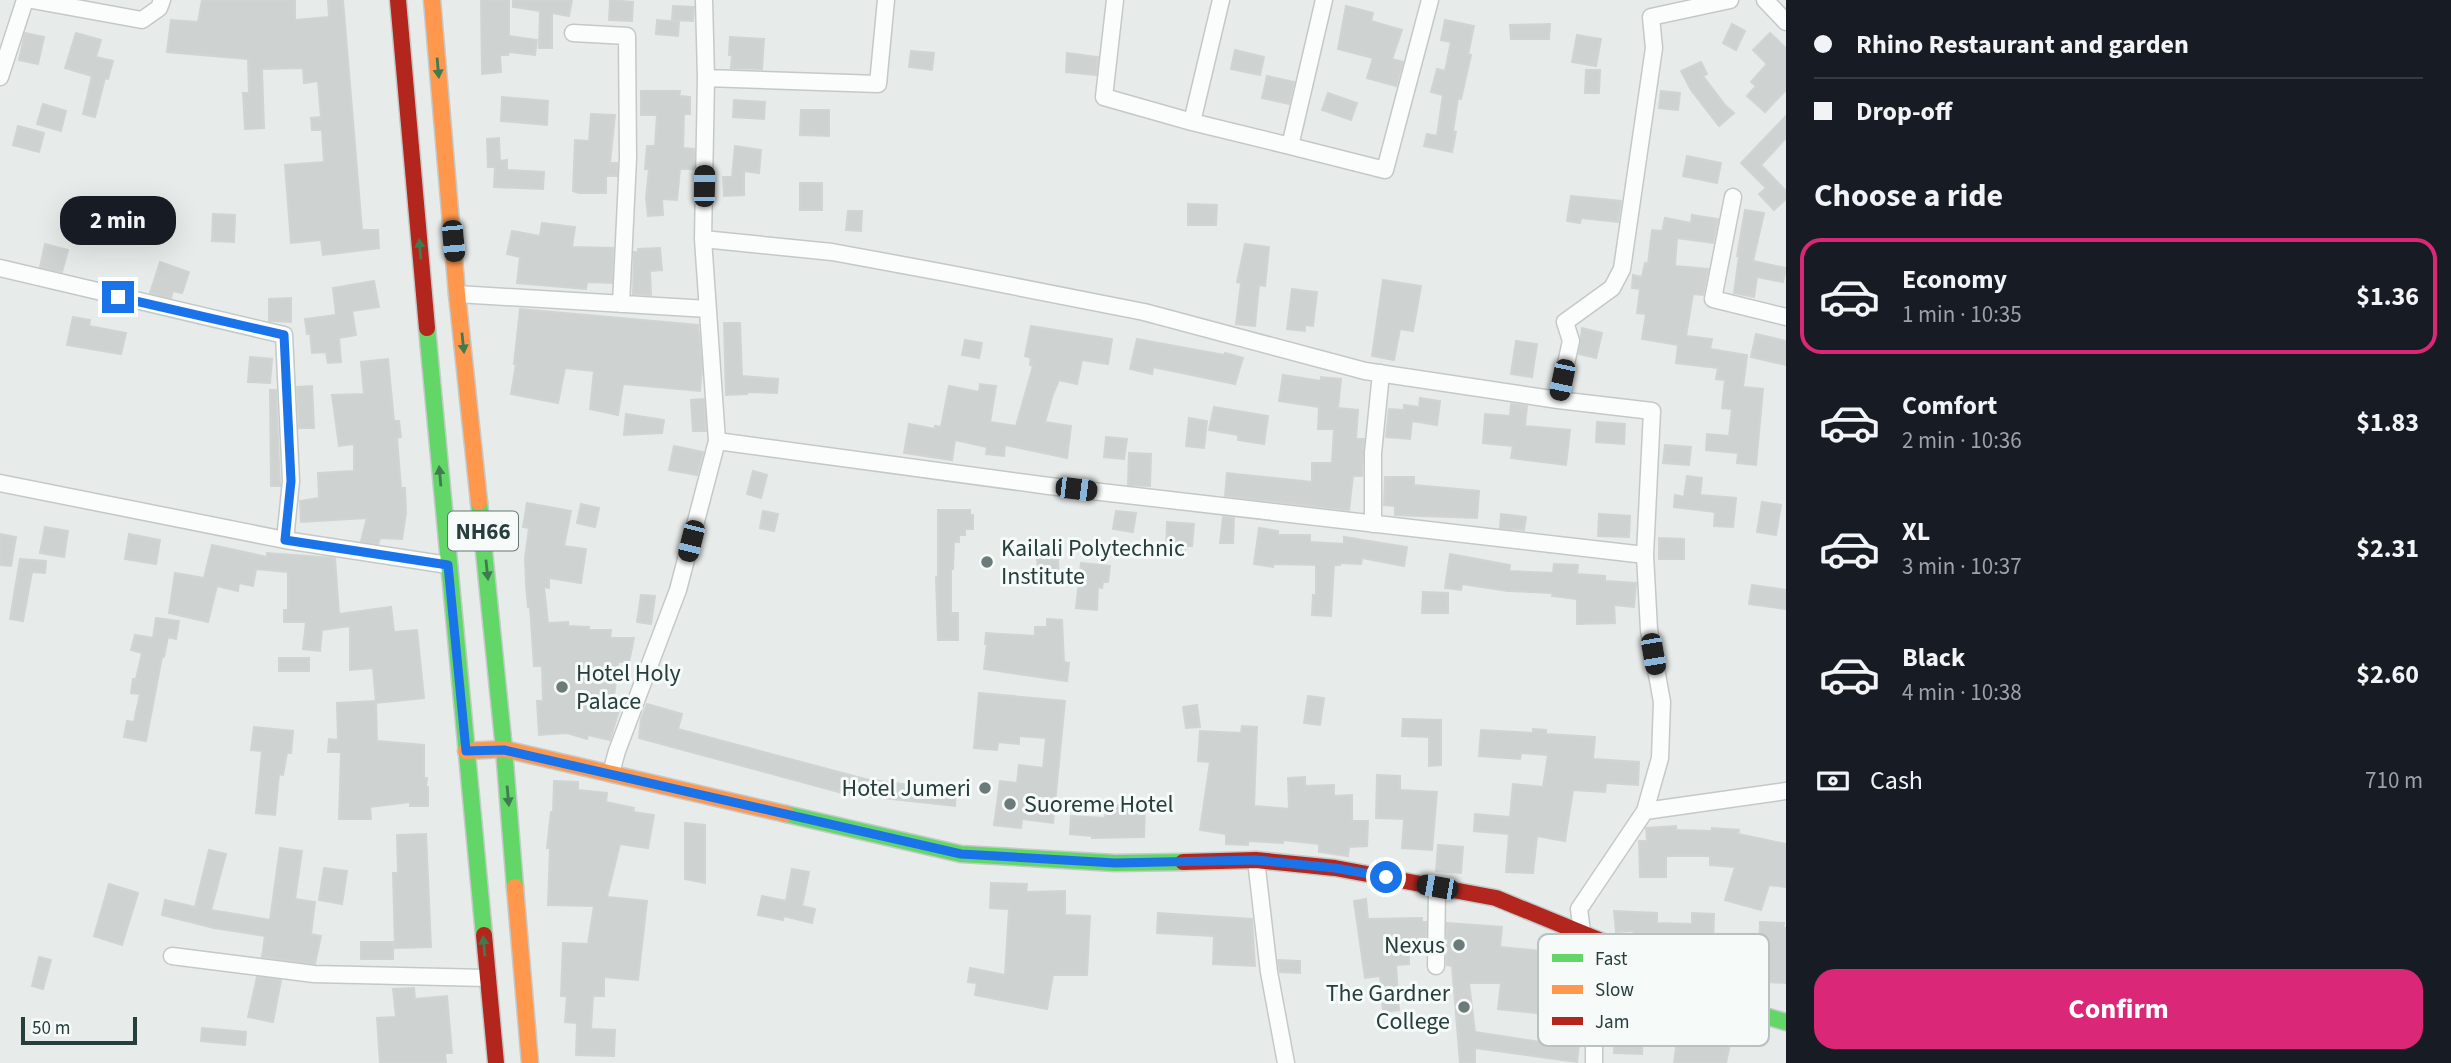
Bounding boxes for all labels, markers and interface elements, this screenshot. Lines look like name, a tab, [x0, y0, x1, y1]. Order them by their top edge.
text: Rhino Restaurant and garden	[1856, 26, 2189, 63]
one-way arrow	[433, 57, 444, 79]
text: Drop-off	[1856, 93, 1952, 130]
car	[694, 165, 715, 207]
text: Choose a ride	[1814, 173, 2003, 219]
callout: 2 min	[60, 196, 176, 244]
text: 2 min	[90, 204, 146, 237]
car	[441, 219, 466, 263]
one-way arrow	[414, 238, 425, 260]
text: Economy	[1902, 261, 2007, 298]
icon: car	[1818, 265, 1881, 328]
text: $1.36	[2356, 278, 2419, 315]
route end	[102, 281, 134, 313]
text: 1 min · 10:35	[1902, 298, 2022, 331]
one-way arrow	[457, 333, 468, 355]
car	[1548, 357, 1577, 403]
text: Comfort	[1902, 387, 1997, 424]
icon: car	[1818, 391, 1881, 454]
text: $1.83	[2356, 404, 2419, 441]
text: 2 min · 10:36	[1902, 424, 2022, 457]
one-way arrow	[434, 465, 445, 487]
car	[1054, 476, 1099, 502]
road number: NH66	[448, 512, 518, 551]
text: XL	[1902, 513, 1930, 550]
icon: car	[1818, 517, 1881, 580]
car	[676, 518, 707, 564]
text: $2.31	[2356, 530, 2419, 567]
place label: Kailali Polytechnic Institute	[1001, 531, 1185, 594]
text: 3 min · 10:37	[1902, 550, 2022, 583]
marker: Kailali Polytechnic Institute	[979, 554, 995, 570]
one-way arrow	[482, 559, 493, 581]
car	[1640, 631, 1667, 677]
text: Black	[1902, 639, 1965, 676]
icon: car	[1818, 643, 1881, 706]
place label: Hotel Holy Palace	[576, 656, 681, 719]
text: $2.60	[2356, 656, 2419, 693]
text: 4 min · 10:38	[1902, 676, 2022, 709]
marker: Hotel Holy Palace	[554, 679, 570, 695]
icon: cash	[1814, 762, 1852, 800]
text: Cash	[1870, 762, 1923, 799]
text: 710 m	[2365, 764, 2423, 797]
place label: Hotel Jumeri	[842, 771, 971, 806]
marker: Hotel Jumeri	[977, 780, 993, 796]
one-way arrow	[503, 785, 514, 807]
place label: Suoreme Hotel	[1024, 787, 1174, 822]
marker: Suoreme Hotel	[1002, 796, 1018, 812]
route start	[1370, 861, 1402, 893]
car	[1415, 873, 1460, 901]
place label: Nexus	[1384, 928, 1445, 963]
legend	[1538, 934, 1769, 1046]
one-way arrow	[478, 935, 489, 957]
marker: Nexus	[1451, 937, 1467, 953]
text: Fast	[1595, 946, 1628, 973]
button: Confirm	[1814, 969, 2423, 1049]
place label: The Gardner College	[1326, 976, 1451, 1039]
text: Slow	[1595, 977, 1634, 1004]
marker: The Gardner College	[1456, 999, 1472, 1015]
text: Jam	[1595, 1009, 1629, 1036]
scale bar	[21, 1014, 136, 1046]
text: 50 m	[32, 1015, 70, 1042]

